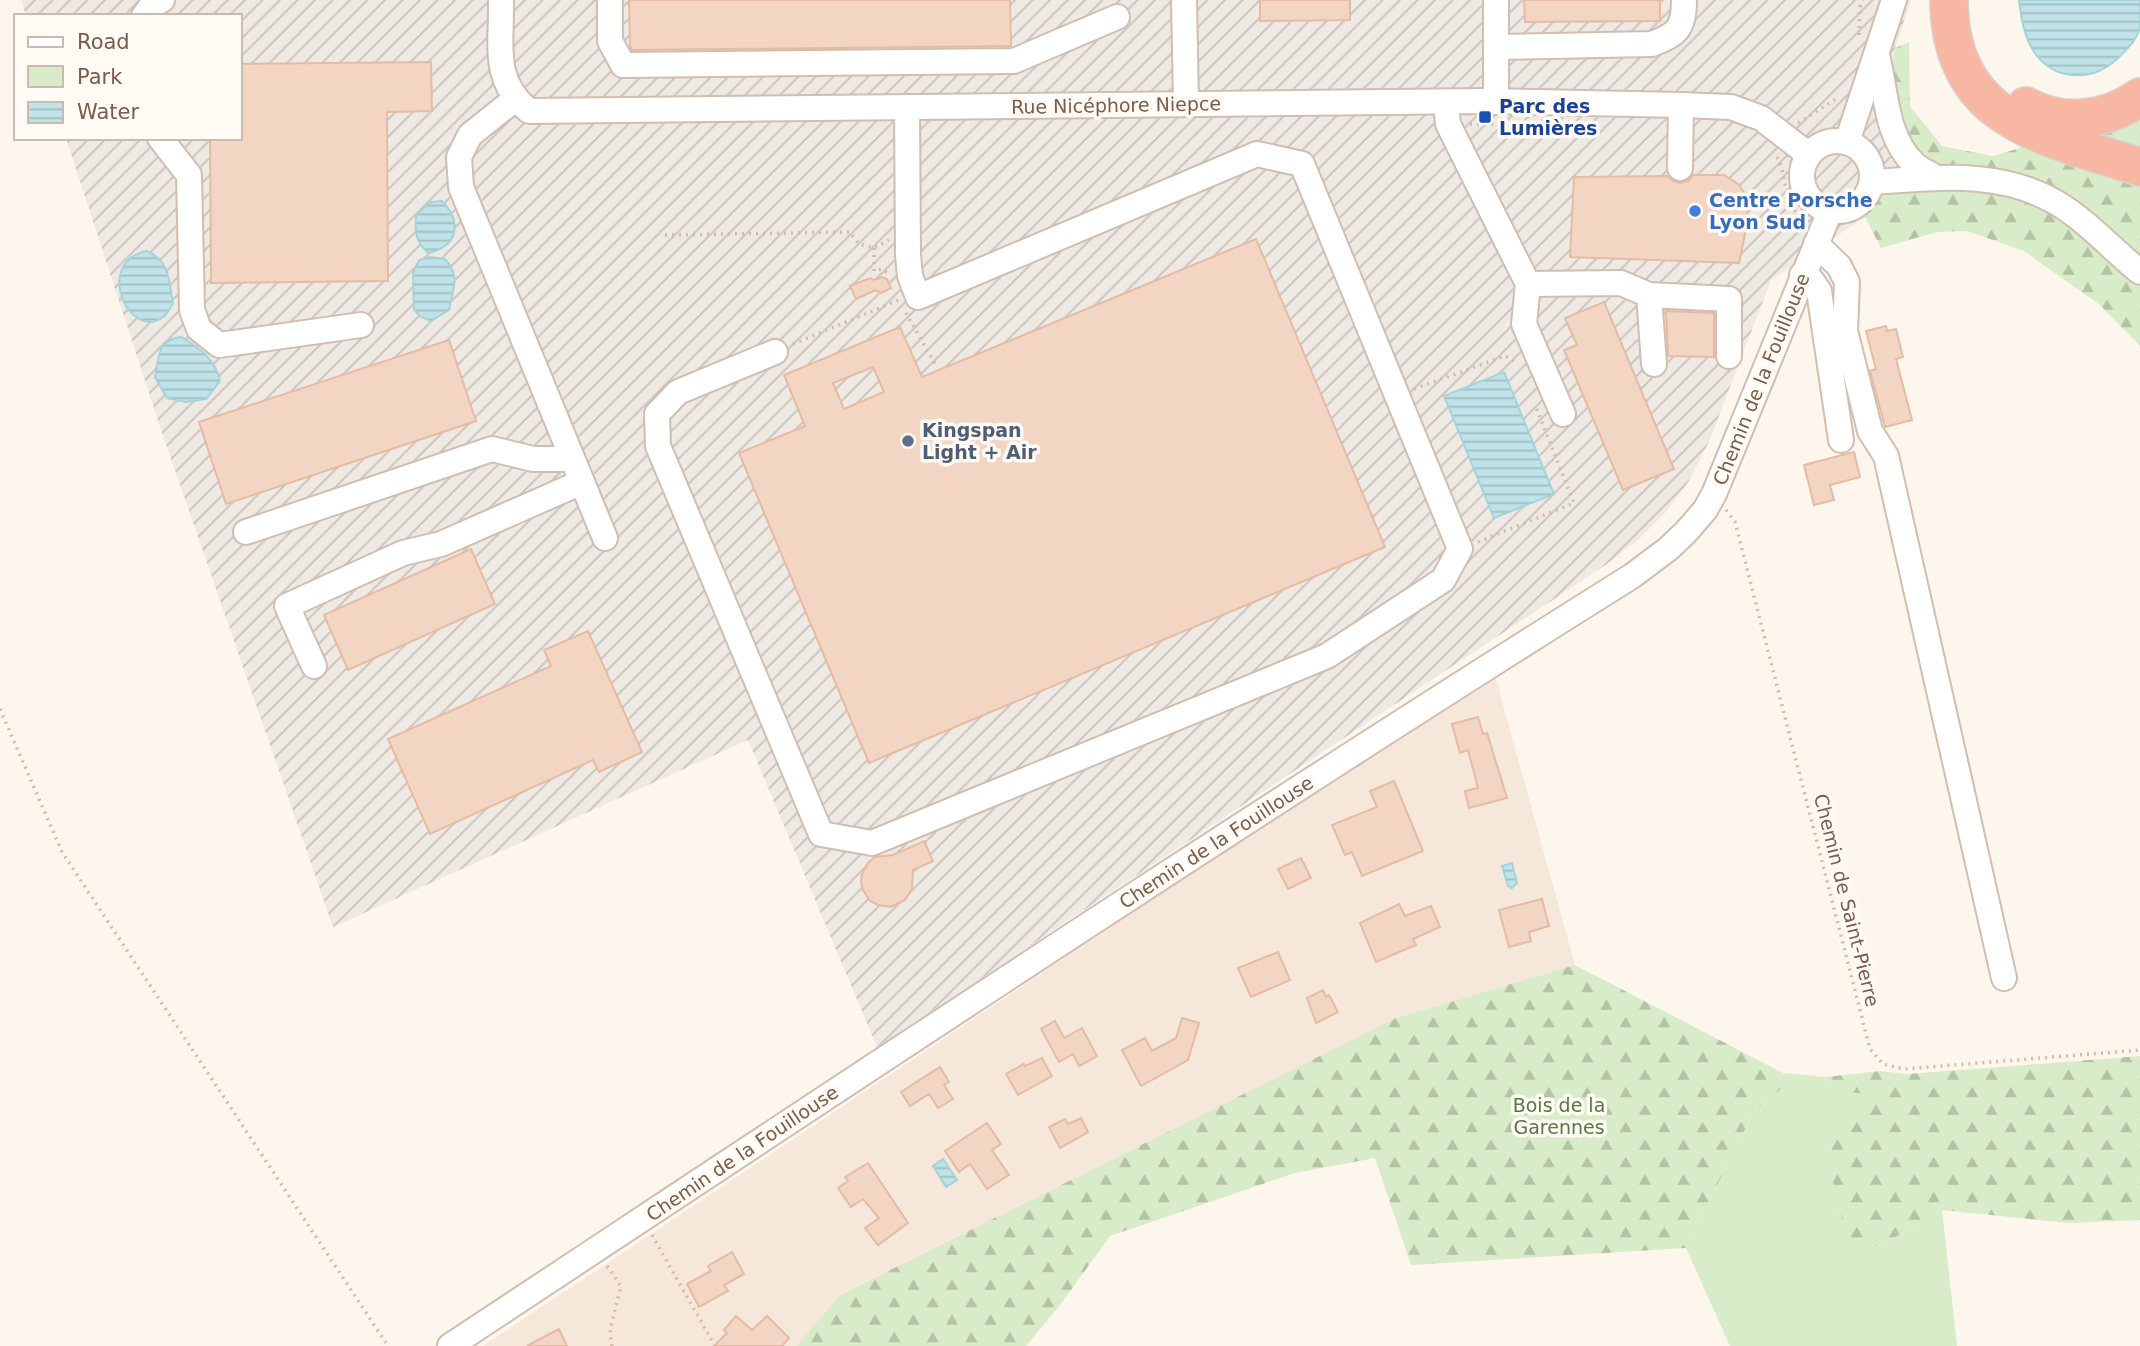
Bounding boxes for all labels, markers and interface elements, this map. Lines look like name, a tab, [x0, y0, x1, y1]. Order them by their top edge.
legend	[14, 14, 242, 140]
text: Road	[77, 30, 130, 54]
text: Park	[77, 65, 123, 89]
street label: Rue Nicéphore Niepce	[1011, 92, 1221, 118]
place label: Parc des Lumières	[1499, 95, 1597, 139]
text: Water	[77, 100, 139, 124]
marker: Parc des Lumières	[1477, 109, 1493, 125]
place label: Centre Porsche Lyon Sud	[1709, 189, 1873, 233]
marker: Centre Porsche Lyon Sud	[1687, 203, 1703, 219]
street label: Chemin de la Fouillouse	[1708, 270, 1814, 488]
place label: Kingspan Light + Air	[922, 419, 1037, 463]
marker: Kingspan Light + Air	[900, 433, 916, 449]
street label: Chemin de la Fouillouse	[1115, 771, 1317, 913]
street label: Chemin de Saint-Pierre	[1810, 791, 1884, 1009]
street label: Chemin de la Fouillouse	[642, 1081, 842, 1225]
park label: Bois de la Garennes	[1513, 1094, 1605, 1138]

